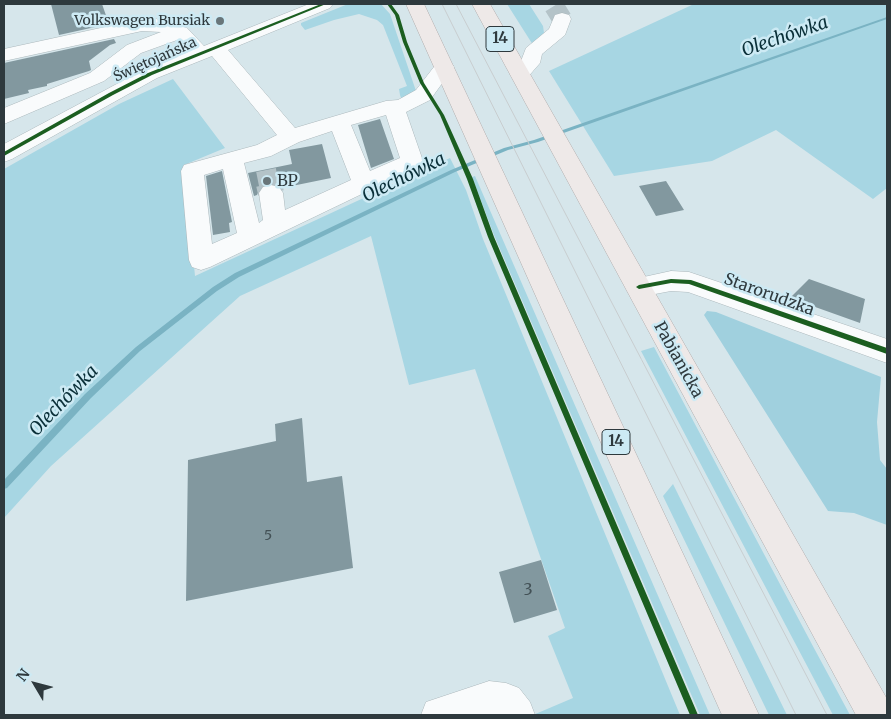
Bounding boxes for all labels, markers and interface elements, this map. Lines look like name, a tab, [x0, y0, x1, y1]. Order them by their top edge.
water label: Olechówka	[739, 12, 831, 62]
place label: Volkswagen Bursiak	[74, 13, 210, 29]
marker: Volkswagen Bursiak	[214, 15, 226, 27]
road number: 14	[486, 26, 514, 52]
street label: Świętojańska	[111, 34, 199, 86]
water label: Olechówka	[359, 149, 449, 207]
place label: BP	[277, 171, 298, 191]
marker: BP	[261, 175, 273, 187]
street label: Starorudzka	[721, 270, 817, 320]
street label: Pabianicka	[649, 319, 707, 401]
water label: Olechówka	[25, 361, 103, 441]
road number: 14	[602, 430, 630, 454]
house number: 5	[264, 528, 272, 544]
house number: 3	[523, 580, 533, 600]
north arrow	[10, 659, 60, 709]
text: N	[13, 665, 34, 685]

